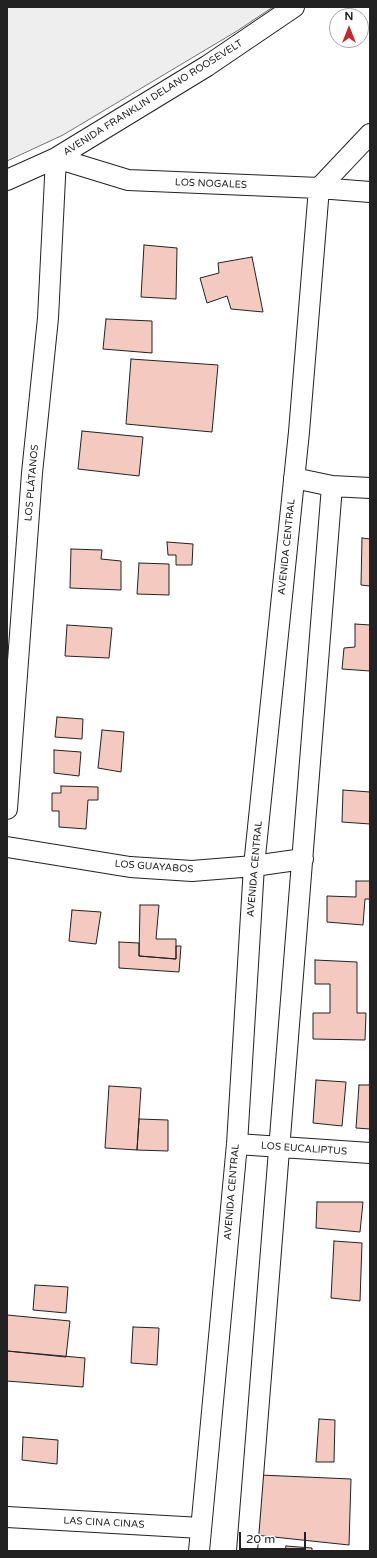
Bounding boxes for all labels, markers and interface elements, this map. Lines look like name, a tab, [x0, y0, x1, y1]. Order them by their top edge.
north arrow	[329, 8, 369, 48]
text: N	[345, 10, 353, 23]
street label: AVENIDA FRANKLIN DELANO ROOSEVELT	[61, 37, 245, 159]
street label: LOS NOGALES	[175, 177, 247, 191]
street label: LOS PLÁTANOS	[23, 444, 41, 522]
street label: AVENIDA CENTRAL	[276, 498, 298, 596]
street label: AVENIDA CENTRAL	[245, 820, 265, 918]
street label: LOS GUAYABOS	[114, 858, 194, 876]
street label: LOS EUCALIPTUS	[261, 1140, 347, 1158]
street label: AVENIDA CENTRAL	[222, 1143, 242, 1241]
street label: LAS CINA CINAS	[63, 1515, 145, 1531]
scale bar	[241, 1524, 308, 1550]
text: 20 m	[246, 1532, 275, 1546]

